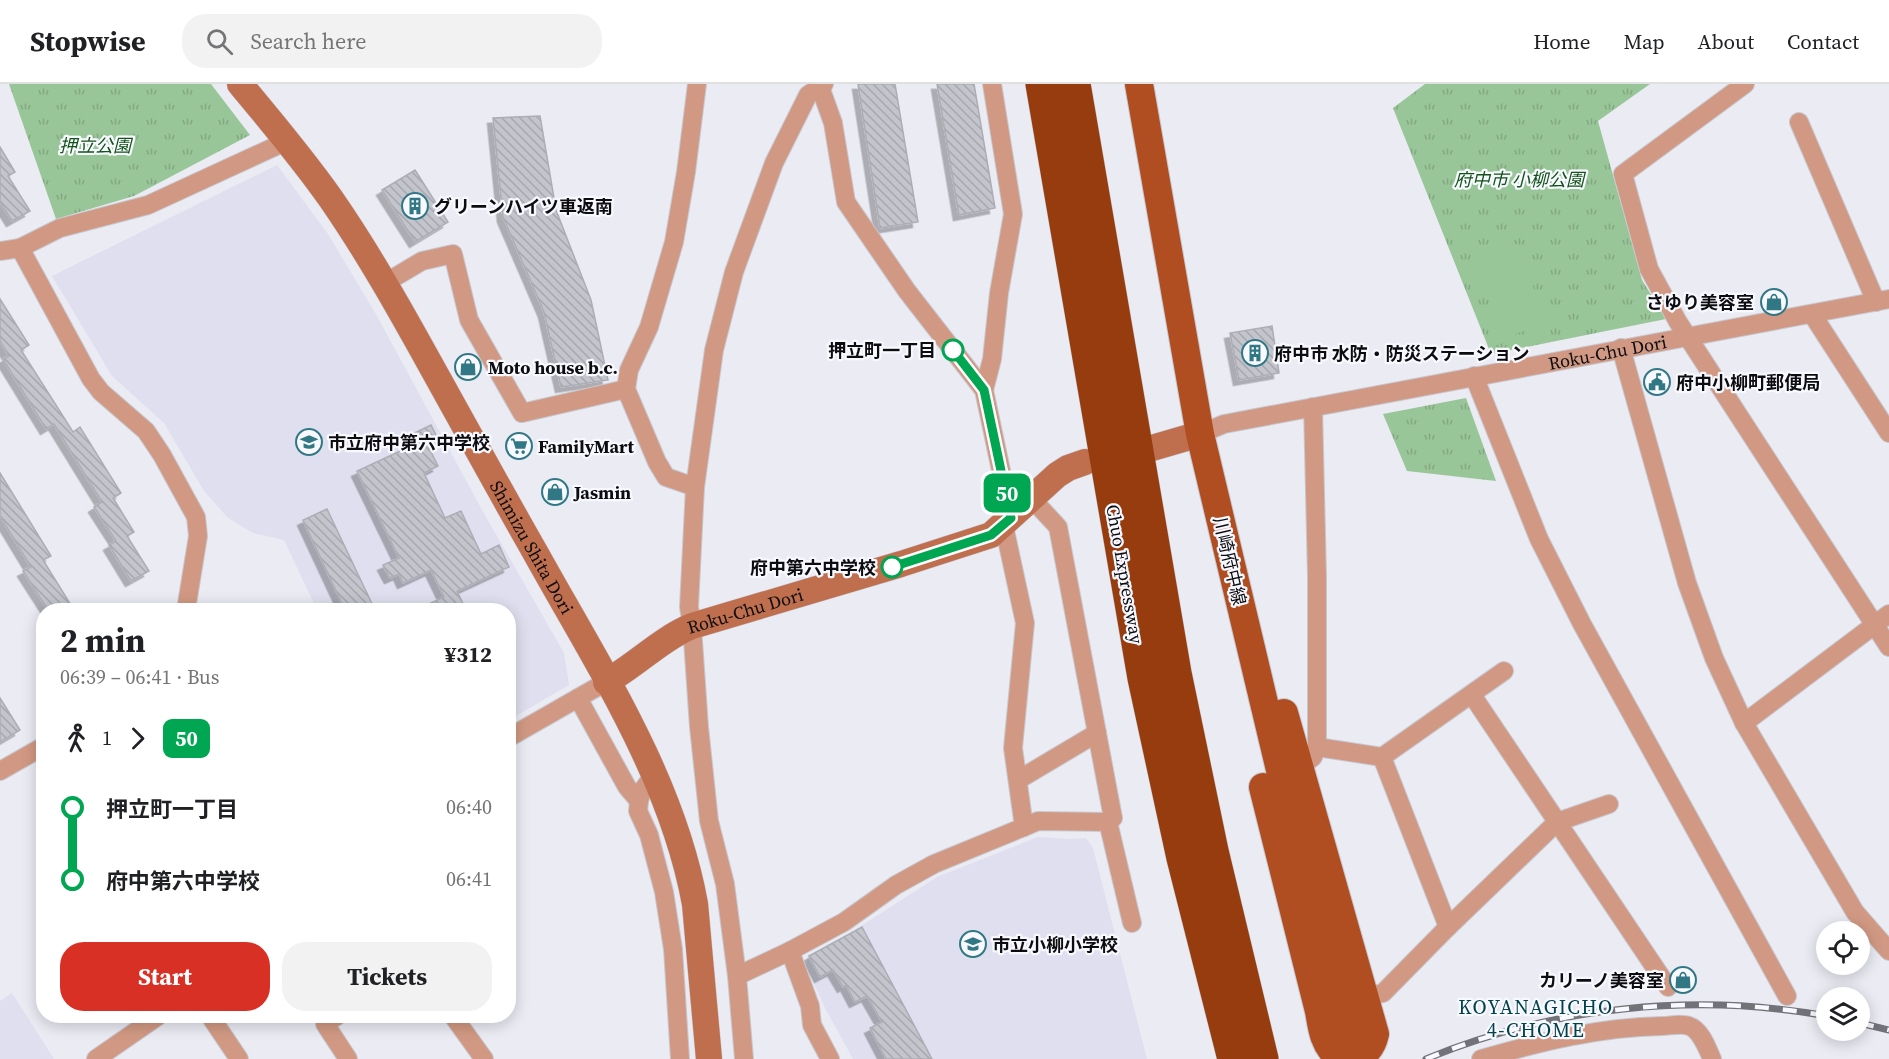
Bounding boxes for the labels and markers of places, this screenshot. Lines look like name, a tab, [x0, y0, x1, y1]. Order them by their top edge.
building icon: グリーンハイツ車返南	[400, 191, 430, 221]
place label: グリーンハイツ車返南	[434, 194, 613, 219]
shop icon: さゆり美容室	[1759, 287, 1789, 317]
place label: さゆり美容室	[1646, 290, 1754, 315]
place label: 押立町一丁目	[828, 338, 936, 363]
building icon: 府中市 水防・防災ステーション	[1240, 338, 1270, 368]
marker: 押立町一丁目	[942, 339, 964, 361]
place label: 府中市 水防・防災ステーション	[1274, 341, 1530, 366]
shop icon: Moto house b.c.	[453, 352, 483, 382]
place label: Moto house b.c.	[488, 355, 618, 380]
public building icon: 府中小柳町郵便局	[1642, 367, 1672, 397]
place label: 府中小柳町郵便局	[1676, 370, 1820, 395]
school or university icon: 市立府中第六中学校	[294, 427, 324, 457]
place label: 市立府中第六中学校	[328, 430, 490, 455]
supermarket icon: FamilyMart	[504, 431, 534, 461]
place label: FamilyMart	[538, 434, 634, 459]
shop icon: Jasmin	[540, 477, 570, 507]
place label: Jasmin	[573, 480, 631, 505]
place label: 府中第六中学校	[750, 555, 876, 580]
marker: 府中第六中学校	[881, 556, 903, 578]
school or university icon: 市立小柳小学校	[958, 929, 988, 959]
place label: 市立小柳小学校	[992, 932, 1118, 957]
shop icon: カリーノ美容室	[1668, 965, 1698, 995]
place label: カリーノ美容室	[1539, 968, 1664, 993]

